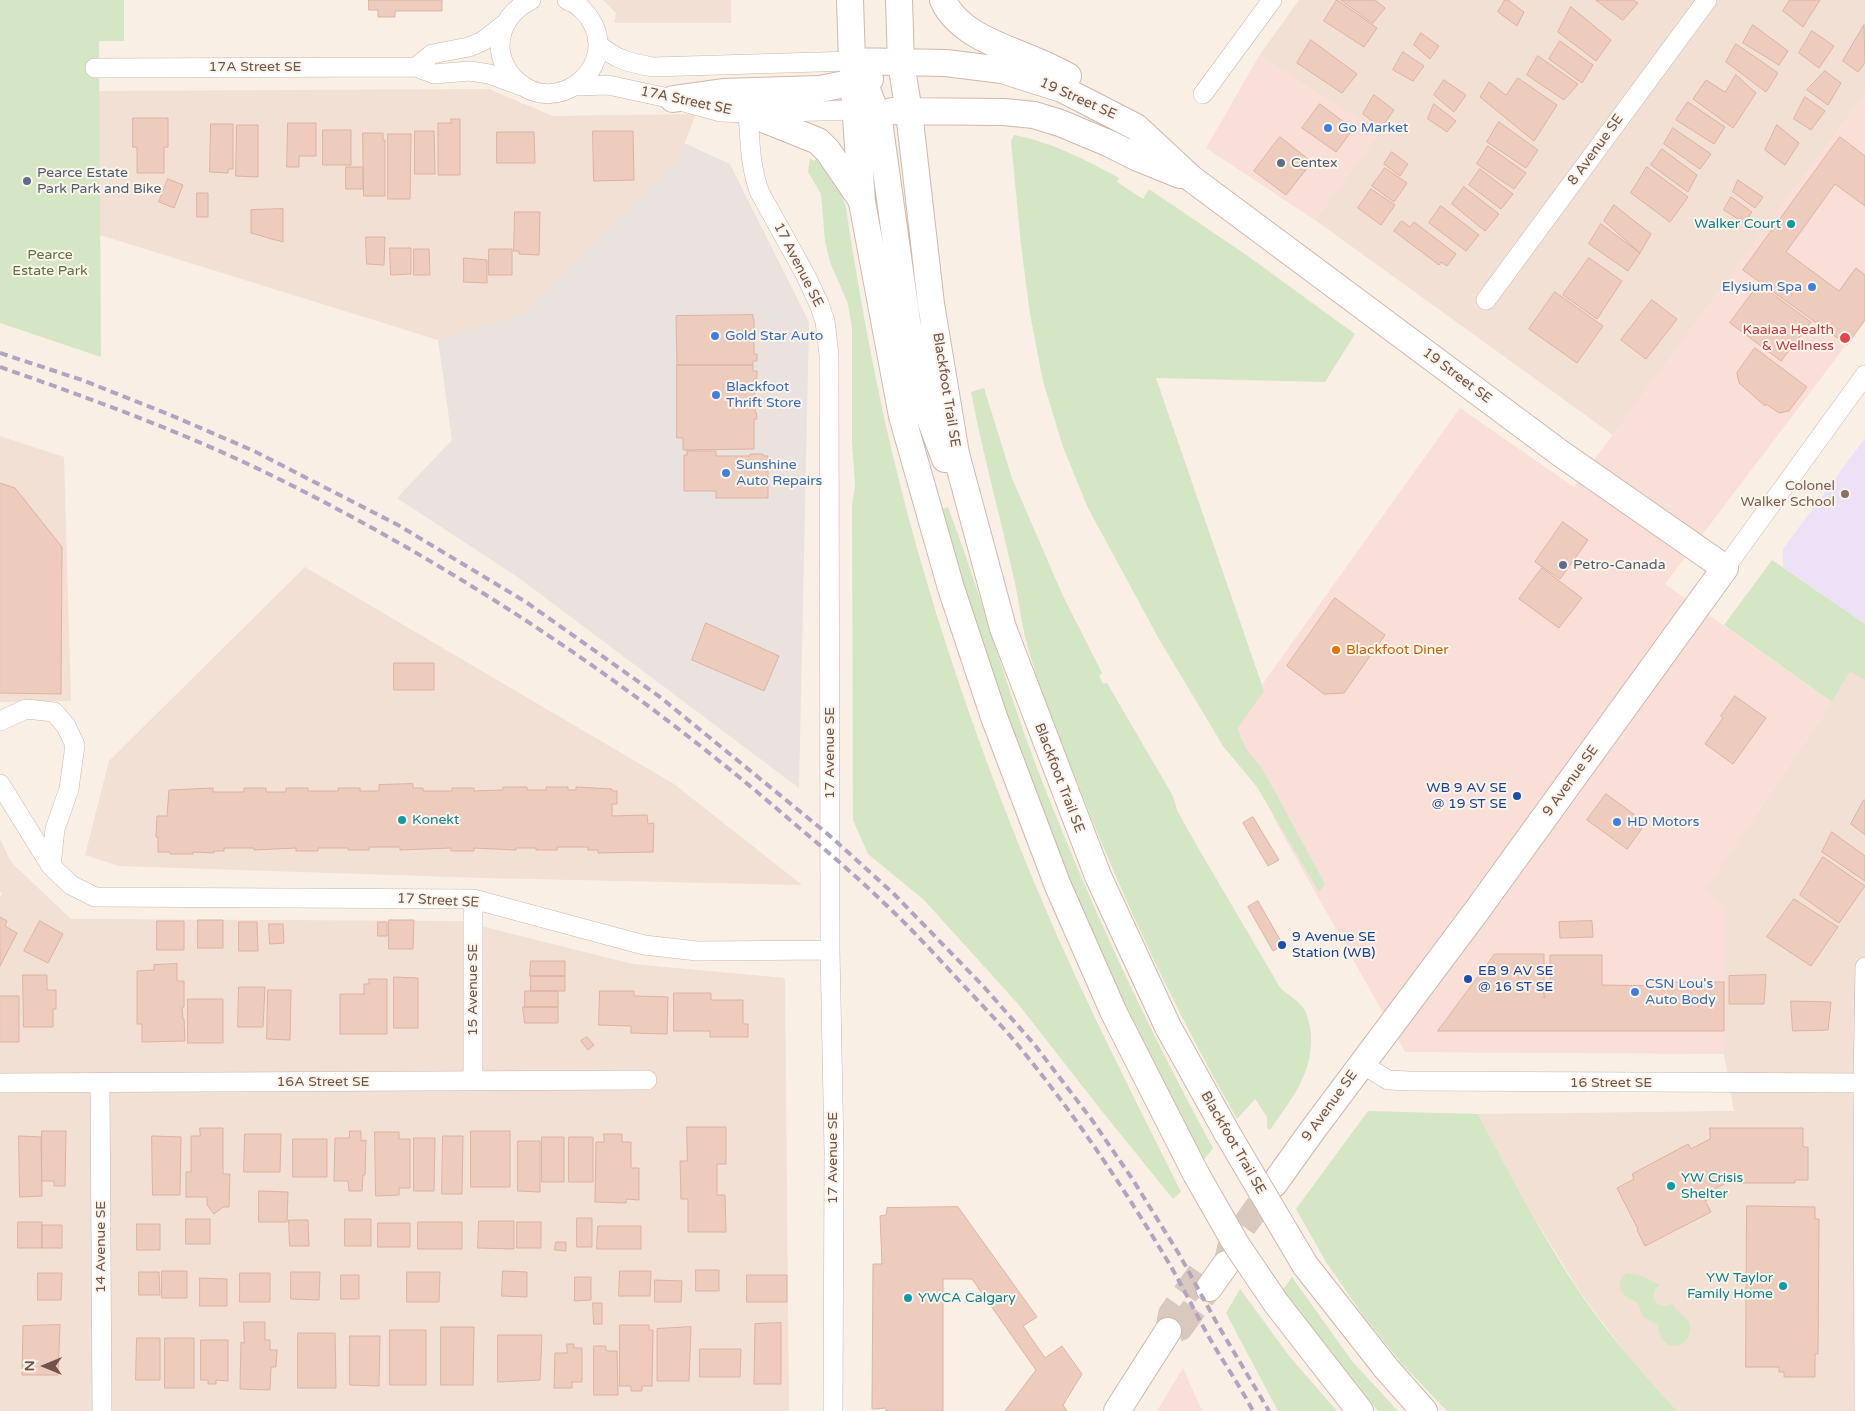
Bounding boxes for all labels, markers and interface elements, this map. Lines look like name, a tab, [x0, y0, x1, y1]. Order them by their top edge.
street label: 17A Street SE	[209, 59, 301, 75]
street label: 19 Street SE	[1037, 75, 1119, 123]
street label: 17A Street SE	[639, 83, 733, 119]
street label: 8 Avenue SE	[1565, 111, 1627, 189]
place label: Go Market	[1338, 120, 1408, 136]
marker: Go Market	[1322, 122, 1334, 134]
place label: Centex	[1291, 155, 1337, 171]
marker: Centex	[1275, 157, 1287, 169]
place label: Pearce Estate Park Park and Bike	[37, 165, 161, 198]
marker: Pearce Estate Park Park and Bike	[21, 175, 33, 187]
place label: Walker Court	[1694, 216, 1781, 232]
marker: Walker Court	[1785, 218, 1797, 230]
street label: 17 Avenue SE	[770, 220, 826, 310]
park label: Pearce Estate Park	[12, 247, 88, 280]
place label: Elysium Spa	[1722, 279, 1802, 295]
marker: Elysium Spa	[1806, 281, 1818, 293]
place label: Kaaiaa Health & Wellness	[1742, 322, 1834, 354]
place label: Gold Star Auto	[725, 328, 823, 344]
marker: Gold Star Auto	[709, 330, 721, 342]
street label: Blackfoot Trail SE	[929, 331, 963, 449]
marker: Kaaiaa Health & Wellness	[1838, 331, 1852, 345]
street label: 19 Street SE	[1419, 344, 1495, 408]
place label: Blackfoot Thrift Store	[726, 379, 801, 412]
marker: Blackfoot Thrift Store	[710, 389, 722, 401]
place label: Sunshine Auto Repairs	[736, 457, 822, 490]
marker: Sunshine Auto Repairs	[720, 467, 732, 479]
place label: Colonel Walker School	[1741, 478, 1835, 511]
marker: Colonel Walker School	[1839, 488, 1851, 500]
place label: Petro-Canada	[1573, 557, 1666, 573]
marker: Petro-Canada	[1557, 559, 1569, 571]
place label: Blackfoot Diner	[1346, 642, 1449, 658]
marker: Blackfoot Diner	[1330, 644, 1342, 656]
street label: 17 Avenue SE	[822, 707, 838, 799]
street label: Blackfoot Trail SE	[1030, 721, 1088, 835]
street label: 9 Avenue SE	[1540, 742, 1602, 820]
place label: WB 9 AV SE @ 19 ST SE	[1426, 780, 1507, 812]
marker: WB 9 AV SE @ 19 ST SE	[1511, 790, 1523, 802]
place label: Konekt	[412, 812, 459, 828]
marker: Konekt	[396, 814, 408, 826]
place label: HD Motors	[1627, 814, 1699, 830]
marker: HD Motors	[1611, 816, 1623, 828]
street label: 17 Street SE	[396, 890, 480, 912]
place label: 9 Avenue SE Station (WB)	[1292, 929, 1376, 962]
marker: 9 Avenue SE Station (WB)	[1276, 939, 1288, 951]
street label: 15 Avenue SE	[465, 944, 481, 1036]
place label: EB 9 AV SE @ 16 ST SE	[1478, 963, 1553, 996]
marker: EB 9 AV SE @ 16 ST SE	[1462, 973, 1474, 985]
place label: CSN Lou's Auto Body	[1645, 976, 1716, 1009]
marker: CSN Lou's Auto Body	[1629, 986, 1641, 998]
street label: 9 Avenue SE	[1299, 1067, 1361, 1145]
street label: 16A Street SE	[277, 1074, 369, 1090]
street label: 16 Street SE	[1570, 1075, 1652, 1091]
street label: Blackfoot Trail SE	[1197, 1089, 1269, 1197]
street label: 17 Avenue SE	[825, 1112, 841, 1204]
place label: YW Crisis Shelter	[1681, 1170, 1743, 1202]
marker: YW Crisis Shelter	[1665, 1180, 1677, 1192]
street label: 14 Avenue SE	[93, 1201, 109, 1293]
place label: YW Taylor Family Home	[1687, 1270, 1773, 1302]
marker: YW Taylor Family Home	[1777, 1280, 1789, 1292]
place label: YWCA Calgary	[918, 1290, 1016, 1306]
marker: YWCA Calgary	[902, 1292, 914, 1304]
north arrow	[20, 1341, 70, 1391]
text: N	[21, 1360, 38, 1372]

